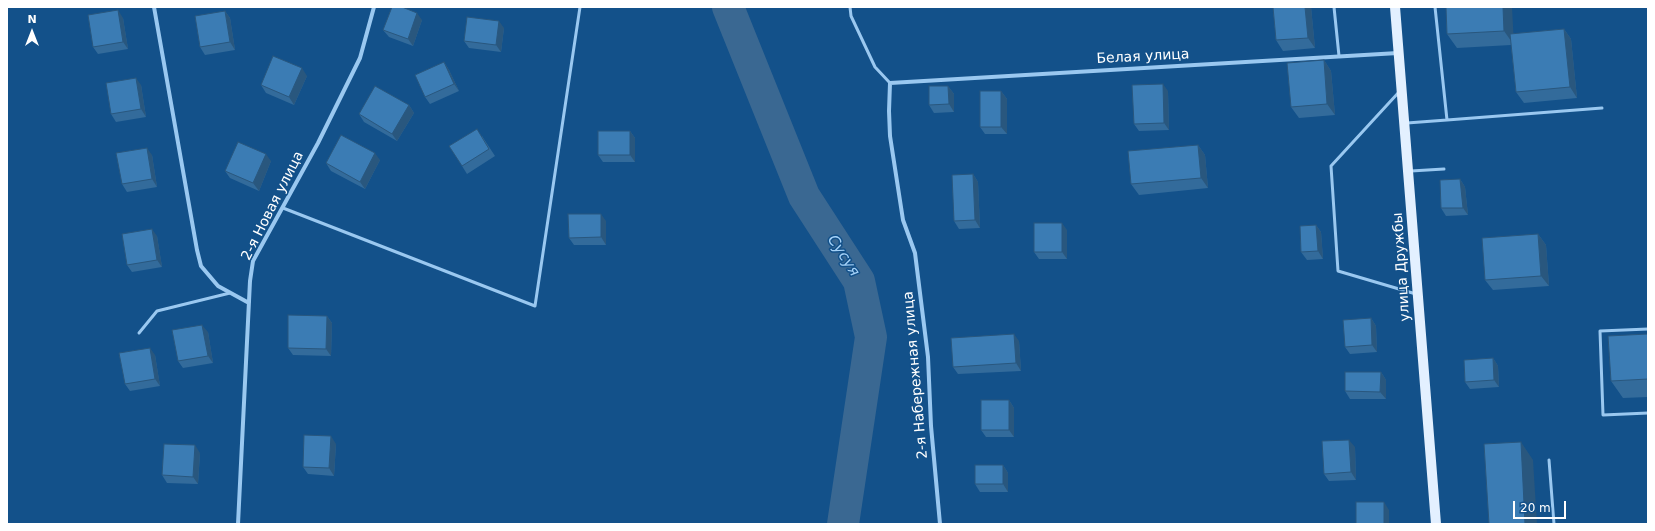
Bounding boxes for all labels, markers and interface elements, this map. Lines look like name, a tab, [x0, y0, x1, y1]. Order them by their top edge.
north arrow	[12, 12, 52, 52]
text: N	[27, 13, 37, 26]
street label: Белая улица	[1096, 46, 1190, 68]
street label: 2-я Новая улица	[238, 149, 308, 263]
street label: улица Дружбы	[1390, 212, 1414, 322]
water label: Сусуя	[823, 232, 863, 280]
street label: 2-я Набережная улица	[900, 290, 932, 460]
scale bar	[1515, 493, 1568, 519]
text: 20 m	[1520, 501, 1551, 515]

